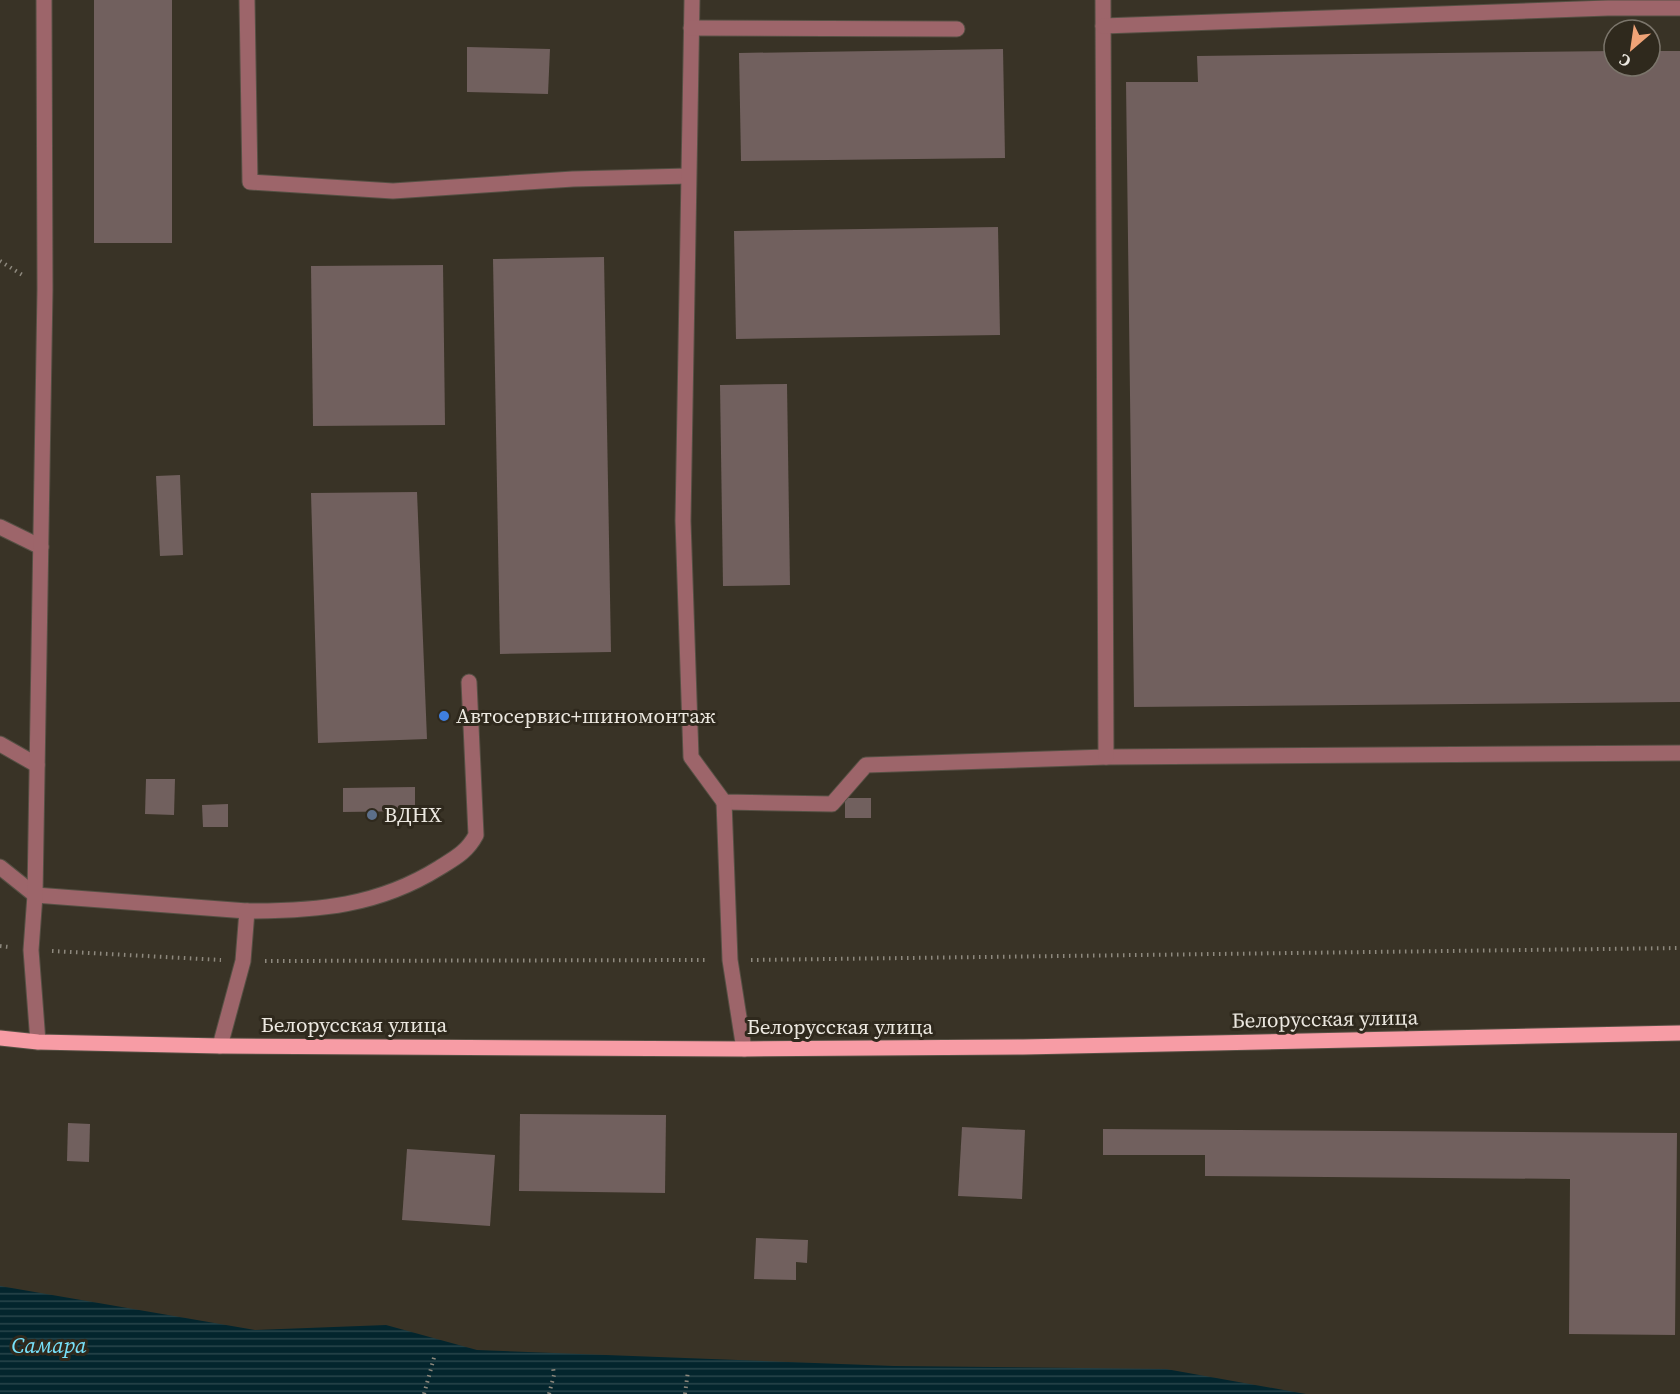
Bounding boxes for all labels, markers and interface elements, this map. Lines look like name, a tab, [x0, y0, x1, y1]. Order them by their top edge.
north arrow	[1602, 18, 1662, 78]
text: С	[1615, 49, 1634, 73]
place label: Автосервис+шиномонтаж	[456, 701, 716, 730]
marker: Автосервис+шиномонтаж	[437, 709, 451, 723]
place label: ВДНХ	[384, 800, 442, 829]
marker: ВДНХ	[365, 808, 379, 822]
street label: Белорусская улица	[1231, 1002, 1419, 1035]
street label: Белорусская улица	[261, 1010, 448, 1039]
street label: Белорусская улица	[747, 1012, 934, 1041]
water label: Самара	[11, 1330, 87, 1360]

